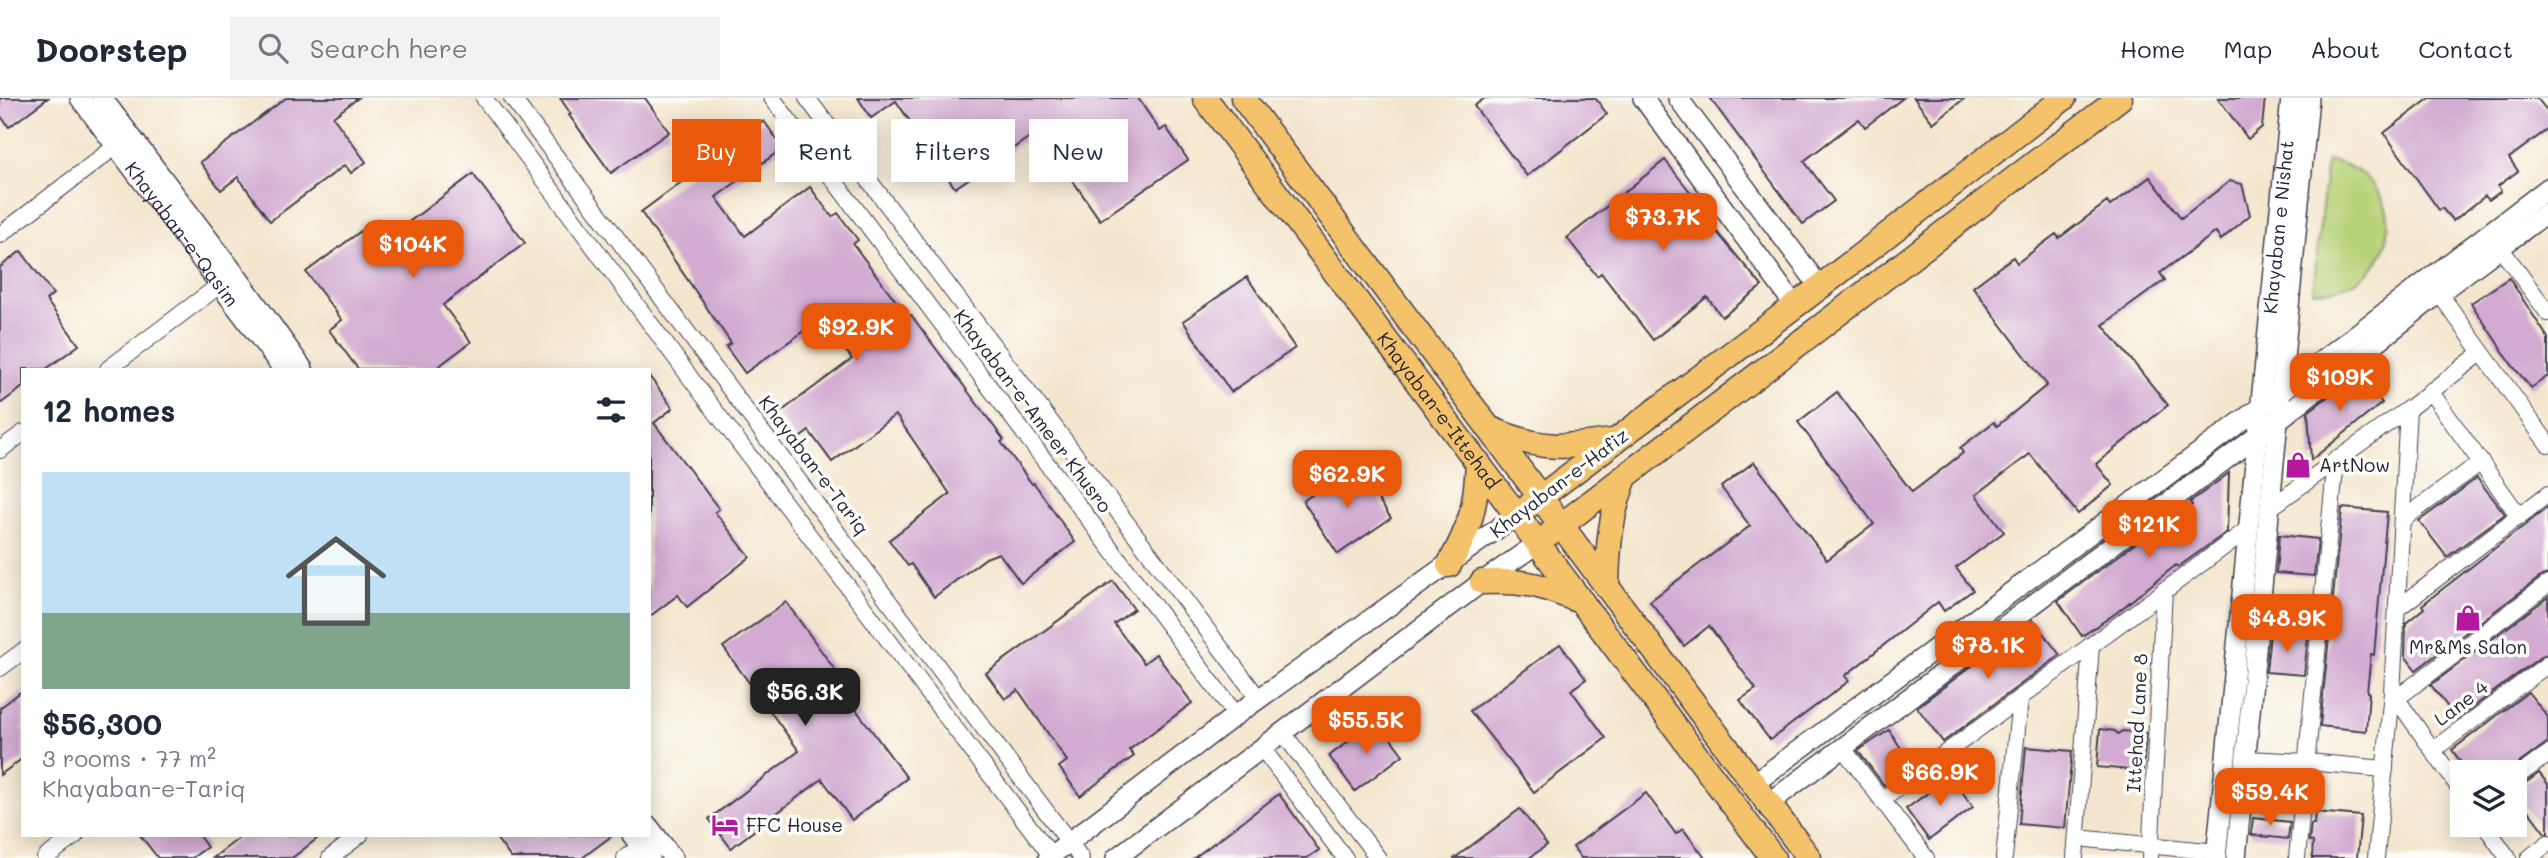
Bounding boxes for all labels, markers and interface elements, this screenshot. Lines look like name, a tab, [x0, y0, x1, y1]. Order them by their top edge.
search box	[230, 17, 720, 80]
text: Doorstep	[35, 27, 188, 70]
icon: search	[254, 29, 292, 67]
text: Search here	[310, 31, 468, 65]
text: Home	[2120, 33, 2185, 64]
text: Map	[2223, 33, 2272, 64]
text: About	[2310, 33, 2380, 64]
text: Contact	[2418, 33, 2513, 64]
chip: Buy	[672, 119, 761, 182]
chip: Rent	[775, 119, 877, 182]
chip: Filters	[891, 119, 1015, 182]
chip: New	[1029, 119, 1128, 182]
street label: Khayaban e Nishat	[2257, 139, 2299, 315]
street label: Khayaban-e-Qasim	[120, 156, 245, 311]
pin: $73.7K	[1606, 194, 1720, 253]
text: $73.7K	[1625, 201, 1701, 231]
pin: $104K	[364, 220, 462, 280]
text: $104K	[379, 228, 447, 258]
pin: $92.9K	[799, 303, 913, 363]
street label: Khayaban-e-Ameer Khusro	[949, 304, 1118, 517]
text: $92.9K	[818, 311, 894, 341]
street label: Khayaban-e-Ittehad	[1372, 327, 1506, 494]
pin: $109K	[2291, 354, 2389, 413]
text: $109K	[2306, 361, 2374, 391]
text: 12 homes	[42, 390, 175, 430]
street label: Khayaban-e-Tariq	[754, 390, 875, 539]
icon: filters	[592, 391, 630, 429]
street label: Khayaban-e-Hafiz	[1484, 422, 1633, 543]
pin: $62.9K	[1290, 450, 1404, 510]
shop icon: ArtNow	[2283, 450, 2313, 480]
place label: ArtNow	[2319, 452, 2390, 477]
text: $62.9K	[1308, 458, 1386, 488]
pin: $121K	[2100, 500, 2198, 560]
text: $121K	[2118, 508, 2180, 538]
icon: home	[273, 518, 399, 644]
pin: $48.9K	[2230, 594, 2344, 654]
text: $48.9K	[2247, 602, 2327, 632]
shop icon: Mr&Ms Salon	[2453, 603, 2483, 633]
pin: $78.1K	[1931, 622, 2045, 681]
text: $78.1K	[1951, 629, 2025, 659]
place label: Mr&Ms Salon	[2409, 634, 2527, 659]
street label: Ittehad Lane 8	[2120, 653, 2153, 793]
pin: $56.3K	[748, 668, 862, 728]
street label: Lane 4	[2429, 674, 2493, 731]
text: $56.3K	[766, 676, 844, 706]
pin: $55.5K	[1309, 696, 1423, 756]
text: $56,300	[42, 703, 162, 743]
text: $55.5K	[1328, 704, 1404, 734]
text: 3 rooms · 77 m²	[42, 743, 216, 773]
pin: $66.9K	[1883, 748, 1997, 808]
text: $66.9K	[1901, 756, 1979, 786]
map controls	[2450, 760, 2527, 837]
button: layers	[2450, 760, 2527, 837]
pin: $59.4K	[2213, 768, 2327, 828]
text: Khayaban-e-Tariq	[42, 773, 245, 803]
text: $59.4K	[2231, 776, 2309, 806]
hotel icon: FFC House	[710, 810, 740, 840]
place label: FFC House	[746, 812, 843, 837]

